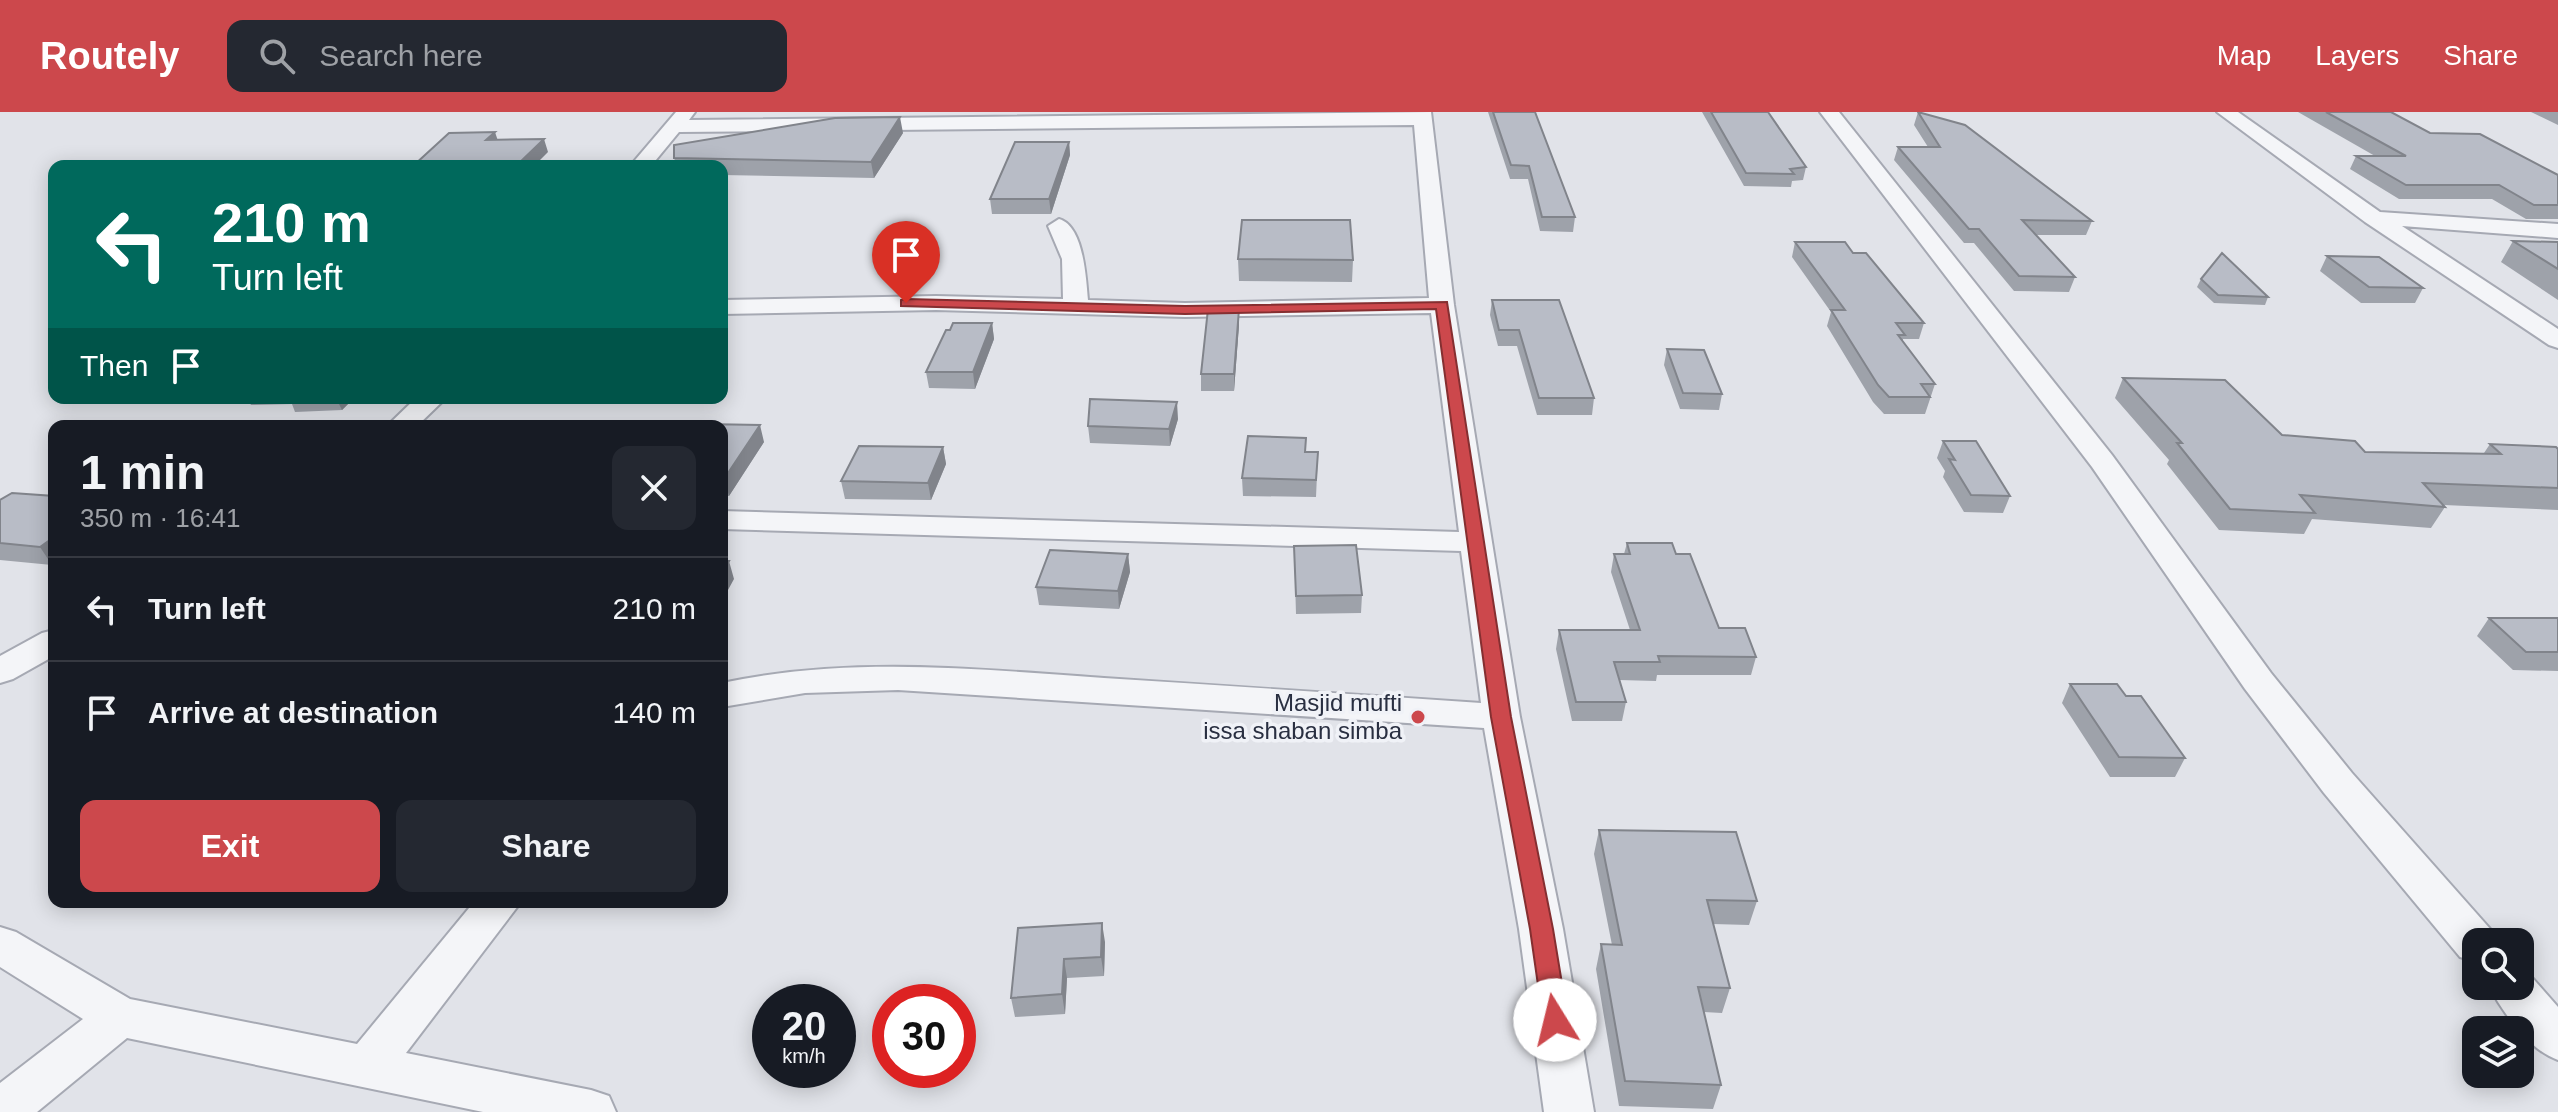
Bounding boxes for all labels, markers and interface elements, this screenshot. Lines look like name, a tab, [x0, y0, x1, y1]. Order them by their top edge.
search box	[227, 20, 787, 92]
icon: search	[255, 34, 299, 78]
text: Routely	[40, 35, 179, 77]
text: Search here	[319, 39, 483, 72]
text: Map	[2217, 40, 2271, 71]
text: Layers	[2315, 40, 2399, 71]
text: Share	[2443, 40, 2518, 71]
text: 210 m	[212, 191, 371, 254]
icon: left	[80, 192, 184, 296]
pin	[872, 221, 940, 303]
icon: arrive	[884, 233, 928, 277]
text: Turn left	[212, 257, 343, 298]
icon: arrive	[164, 344, 208, 388]
text: Then	[80, 349, 148, 382]
text: 1 min	[80, 446, 205, 499]
button: close	[612, 446, 696, 530]
text: 350 m · 16:41	[80, 503, 240, 533]
icon: left	[80, 587, 124, 631]
text: Turn left	[148, 592, 266, 625]
text: 210 m	[613, 592, 696, 625]
place label: Masjid mufti issa shaban simba	[1203, 689, 1403, 744]
icon: arrive	[80, 691, 124, 735]
text: Arrive at destination	[148, 696, 438, 729]
text: 140 m	[613, 696, 696, 729]
marker: Masjid mufti issa shaban simba	[1409, 708, 1427, 726]
button: Exit	[80, 800, 380, 892]
button: Share	[396, 800, 696, 892]
map controls	[2462, 928, 2534, 1088]
button: search	[2462, 928, 2534, 1000]
position arrow	[1513, 978, 1597, 1062]
speed limit sign: 30	[872, 984, 976, 1088]
text: 20	[782, 1004, 826, 1048]
button: layers	[2462, 1016, 2534, 1088]
text: km/h	[782, 1045, 826, 1067]

